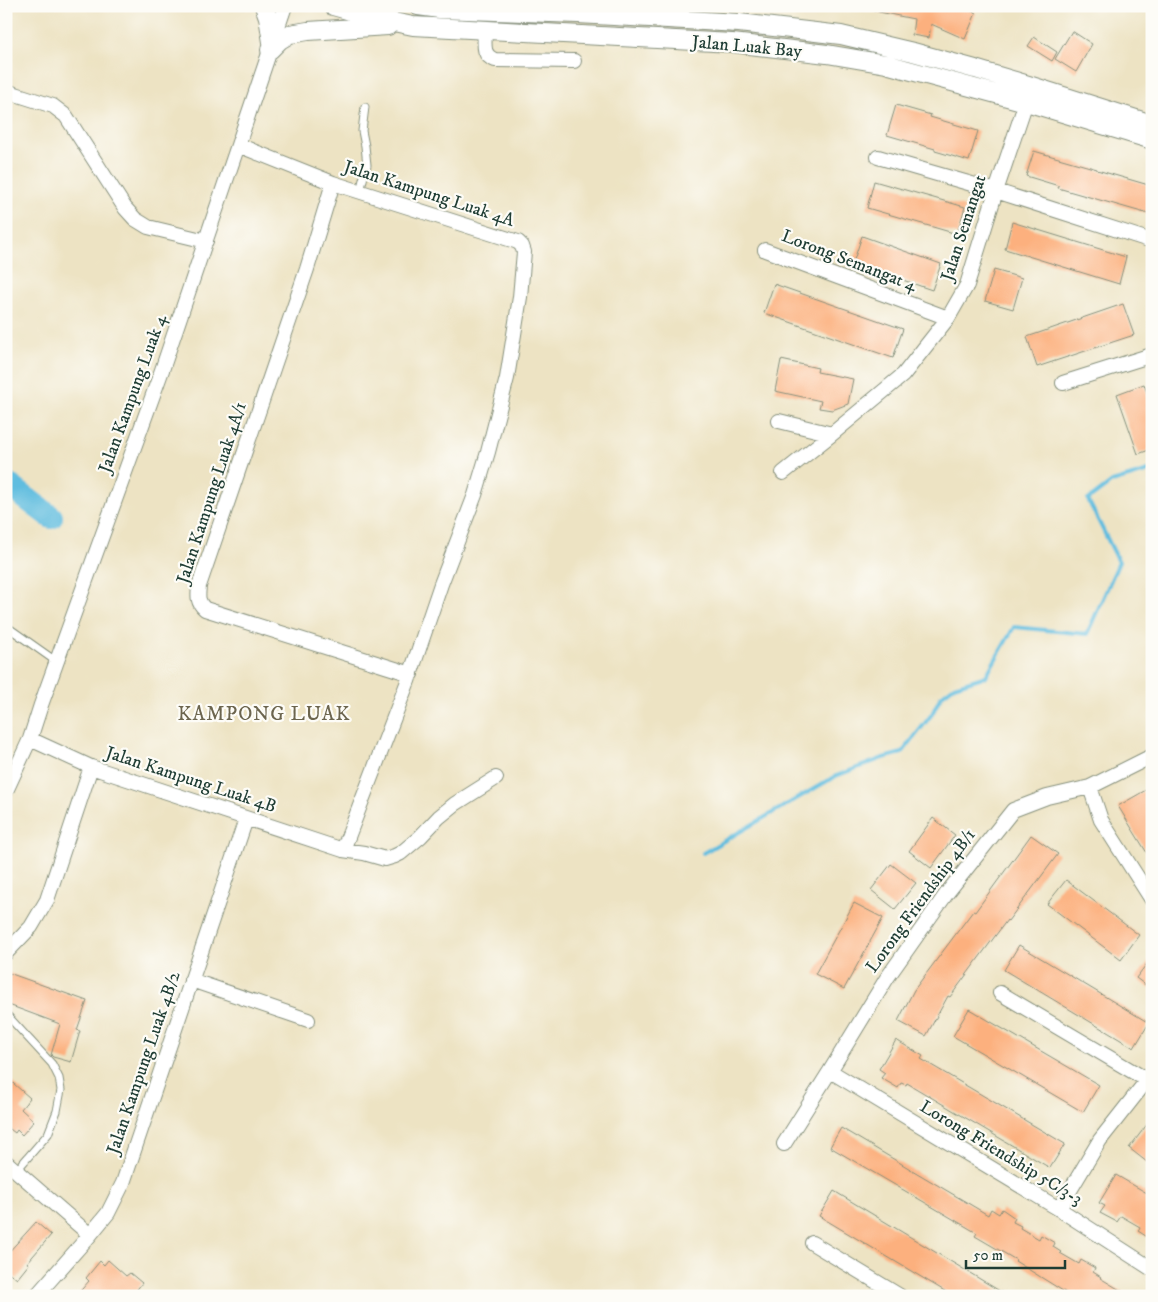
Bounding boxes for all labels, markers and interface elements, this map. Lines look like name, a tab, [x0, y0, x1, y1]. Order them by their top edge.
street label: Jalan Luak Bay	[689, 31, 803, 63]
street label: Jalan Kampung Luak 4A	[339, 155, 518, 232]
street label: Jalan Semangat	[936, 172, 992, 286]
street label: Lorong Semangat 4	[778, 225, 920, 297]
street label: Jalan Kampung Luak 4	[93, 311, 172, 478]
street label: Jalan Kampung Luak 4A/1	[172, 399, 252, 589]
district label: KAMPONG LUAK	[177, 702, 351, 727]
street label: Jalan Kampung Luak 4B	[101, 741, 279, 818]
street label: Lorong Friendship 4B/1	[861, 825, 981, 977]
street label: Jalan Kampung Luak 4B/2	[102, 969, 186, 1159]
street label: Lorong Friendship 5C/3-3	[916, 1096, 1086, 1210]
scale bar	[966, 1237, 1064, 1269]
text: 50 m	[973, 1246, 1003, 1265]

